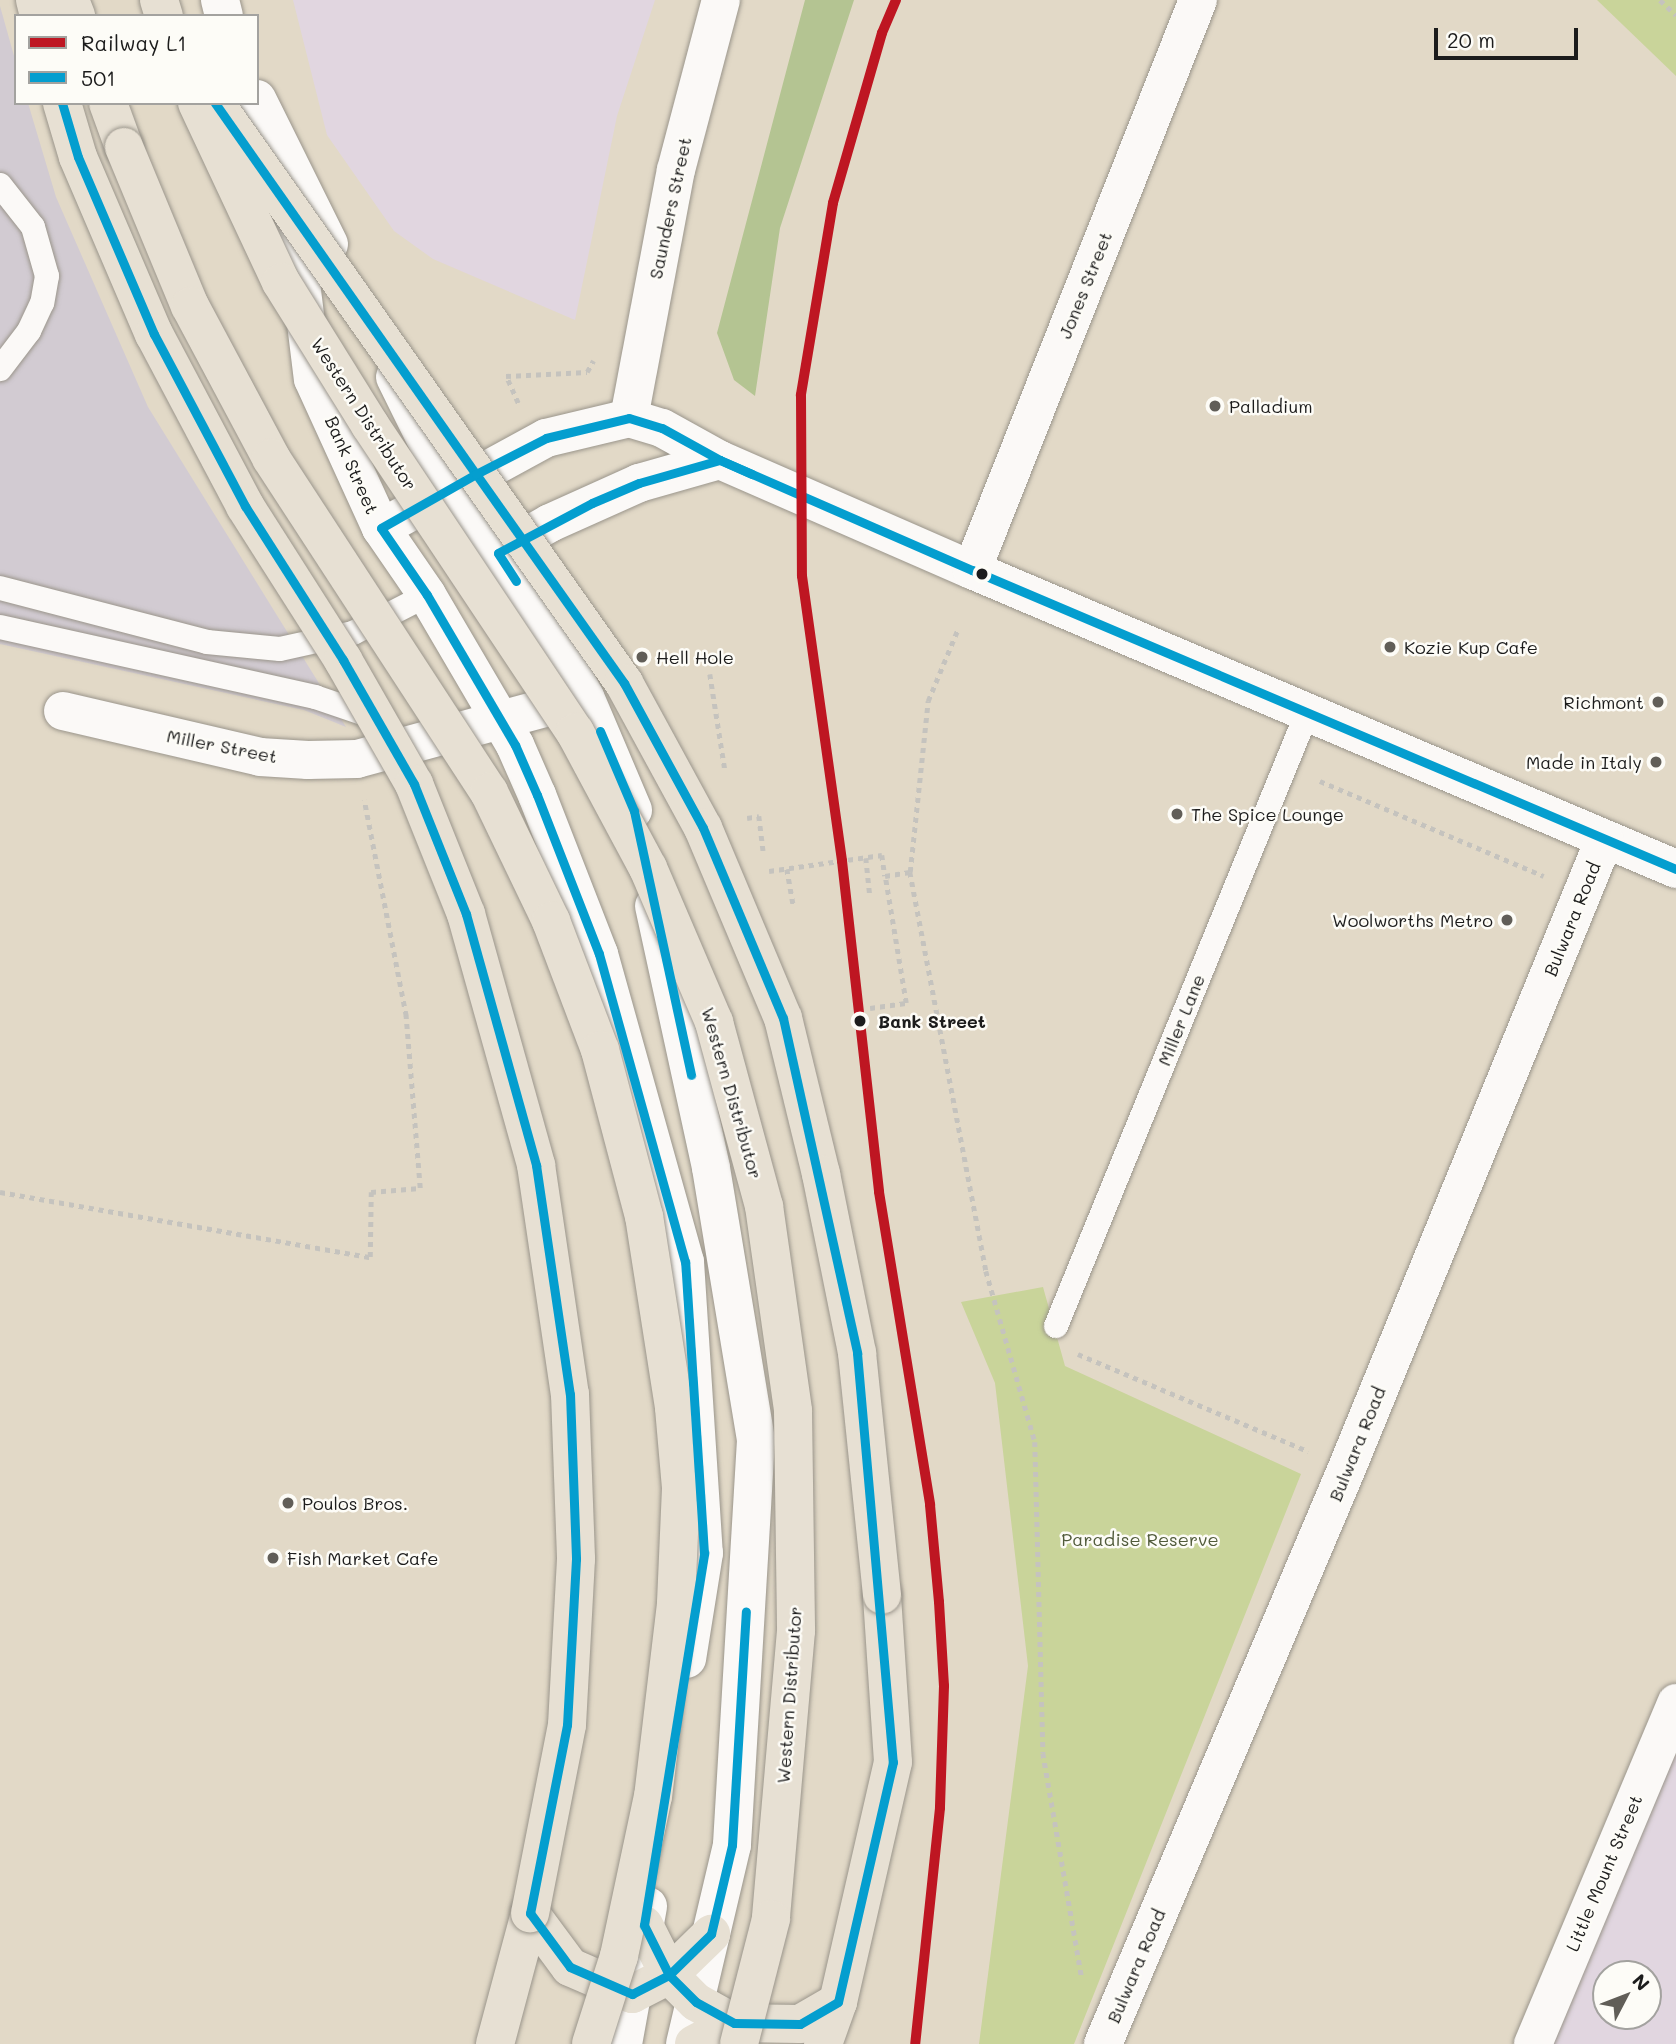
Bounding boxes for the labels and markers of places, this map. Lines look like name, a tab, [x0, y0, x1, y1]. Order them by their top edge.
place label: Palladium	[1229, 395, 1313, 417]
marker: Palladium	[1207, 398, 1223, 414]
unlabelled marker	[975, 567, 989, 581]
place label: Kozie Kup Cafe	[1404, 636, 1538, 658]
marker: Kozie Kup Cafe	[1382, 639, 1398, 655]
place label: Hell Hole	[656, 646, 734, 668]
marker: Hell Hole	[634, 649, 650, 665]
place label: Richmont	[1563, 691, 1644, 713]
marker: Richmont	[1650, 694, 1666, 710]
place label: Made in Italy	[1526, 751, 1642, 773]
marker: Made in Italy	[1648, 754, 1664, 770]
place label: The Spice Lounge	[1191, 803, 1344, 825]
marker: The Spice Lounge	[1169, 806, 1185, 822]
place label: Woolworths Metro	[1332, 909, 1493, 931]
marker: Woolworths Metro	[1499, 912, 1515, 928]
marker: Bank Street	[849, 1010, 871, 1032]
place label: Bank Street	[878, 1010, 986, 1032]
place label: Poulos Bros.	[302, 1492, 408, 1514]
marker: Poulos Bros.	[280, 1495, 296, 1511]
place label: Fish Market Cafe	[287, 1547, 438, 1569]
marker: Fish Market Cafe	[265, 1550, 281, 1566]

